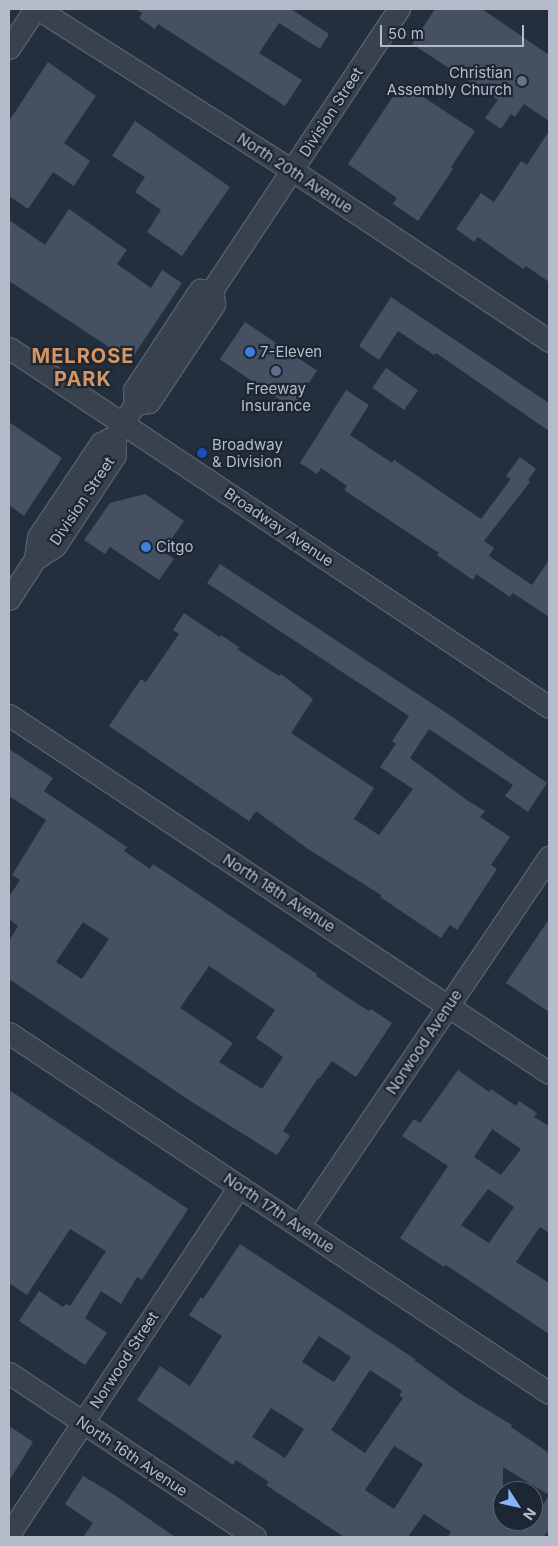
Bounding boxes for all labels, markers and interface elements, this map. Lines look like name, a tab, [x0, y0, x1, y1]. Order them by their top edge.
scale bar	[383, 15, 527, 47]
text: 50 m	[388, 24, 424, 43]
place label: Christian Assembly Church	[387, 63, 512, 98]
street label: Division Street	[296, 64, 366, 160]
marker: Christian Assembly Church	[516, 75, 528, 87]
street label: North 20th Avenue	[234, 129, 356, 217]
place label: 7-Eleven	[260, 343, 322, 361]
district label: MELROSE PARK	[31, 345, 135, 392]
marker: 7-Eleven	[244, 346, 256, 358]
marker: Freeway Insurance	[270, 365, 282, 377]
place label: Freeway Insurance	[241, 379, 311, 414]
place label: Broadway & Division	[212, 435, 283, 470]
marker: Broadway & Division	[196, 447, 208, 459]
street label: Division Street	[46, 453, 118, 549]
street label: Broadway Avenue	[221, 484, 337, 570]
place label: Citgo	[156, 538, 194, 556]
marker: Citgo	[140, 541, 152, 553]
street label: North 18th Avenue	[219, 850, 339, 936]
street label: Norwood Avenue	[382, 986, 466, 1098]
street label: North 17th Avenue	[220, 1169, 338, 1257]
street label: Norwood Street	[86, 1308, 162, 1412]
street label: North 16th Avenue	[73, 1412, 191, 1500]
north arrow	[493, 1481, 543, 1531]
text: N	[520, 1505, 540, 1524]

